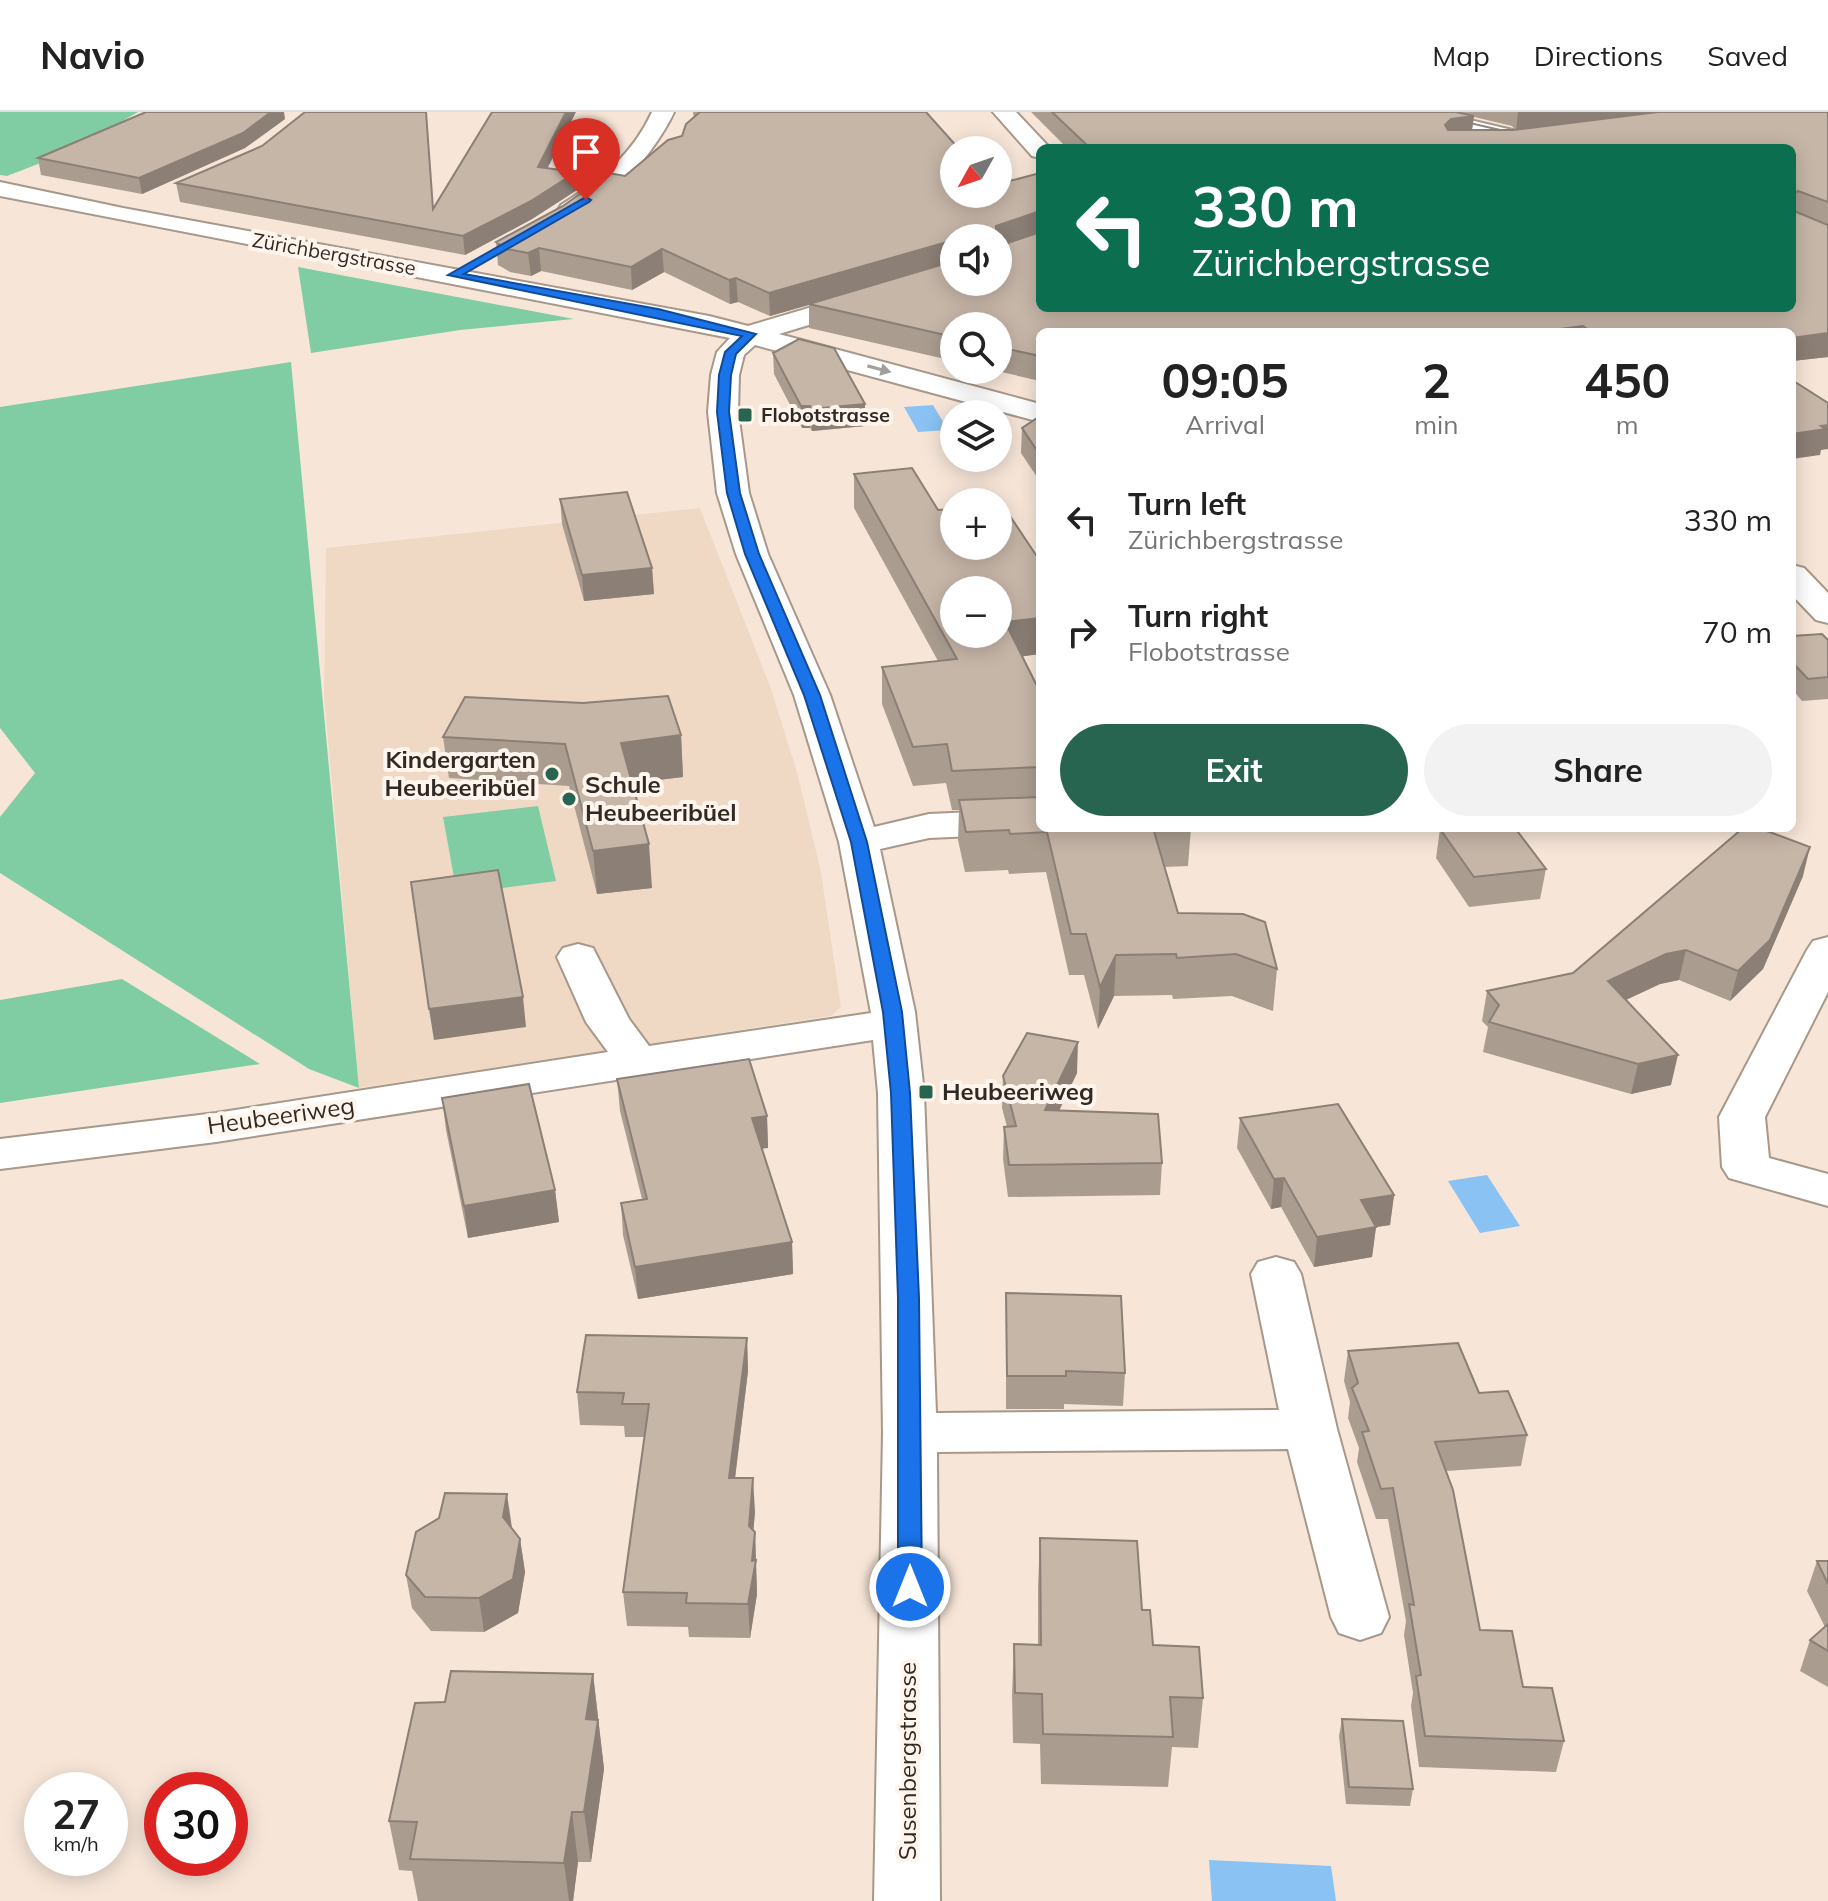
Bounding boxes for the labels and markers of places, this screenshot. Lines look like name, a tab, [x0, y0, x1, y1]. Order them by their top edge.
pin	[552, 118, 620, 200]
place label: Flobotstrasse	[761, 402, 890, 427]
marker: Flobotstrasse	[736, 406, 754, 424]
place label: Kindergarten Heubeeribüel	[384, 744, 536, 802]
marker: Kindergarten Heubeeribüel	[543, 765, 561, 783]
place label: Schule Heubeeribüel	[585, 769, 737, 827]
marker: Schule Heubeeribüel	[560, 790, 578, 808]
place label: Heubeeriweg	[942, 1076, 1094, 1106]
marker: Heubeeriweg	[917, 1083, 935, 1101]

